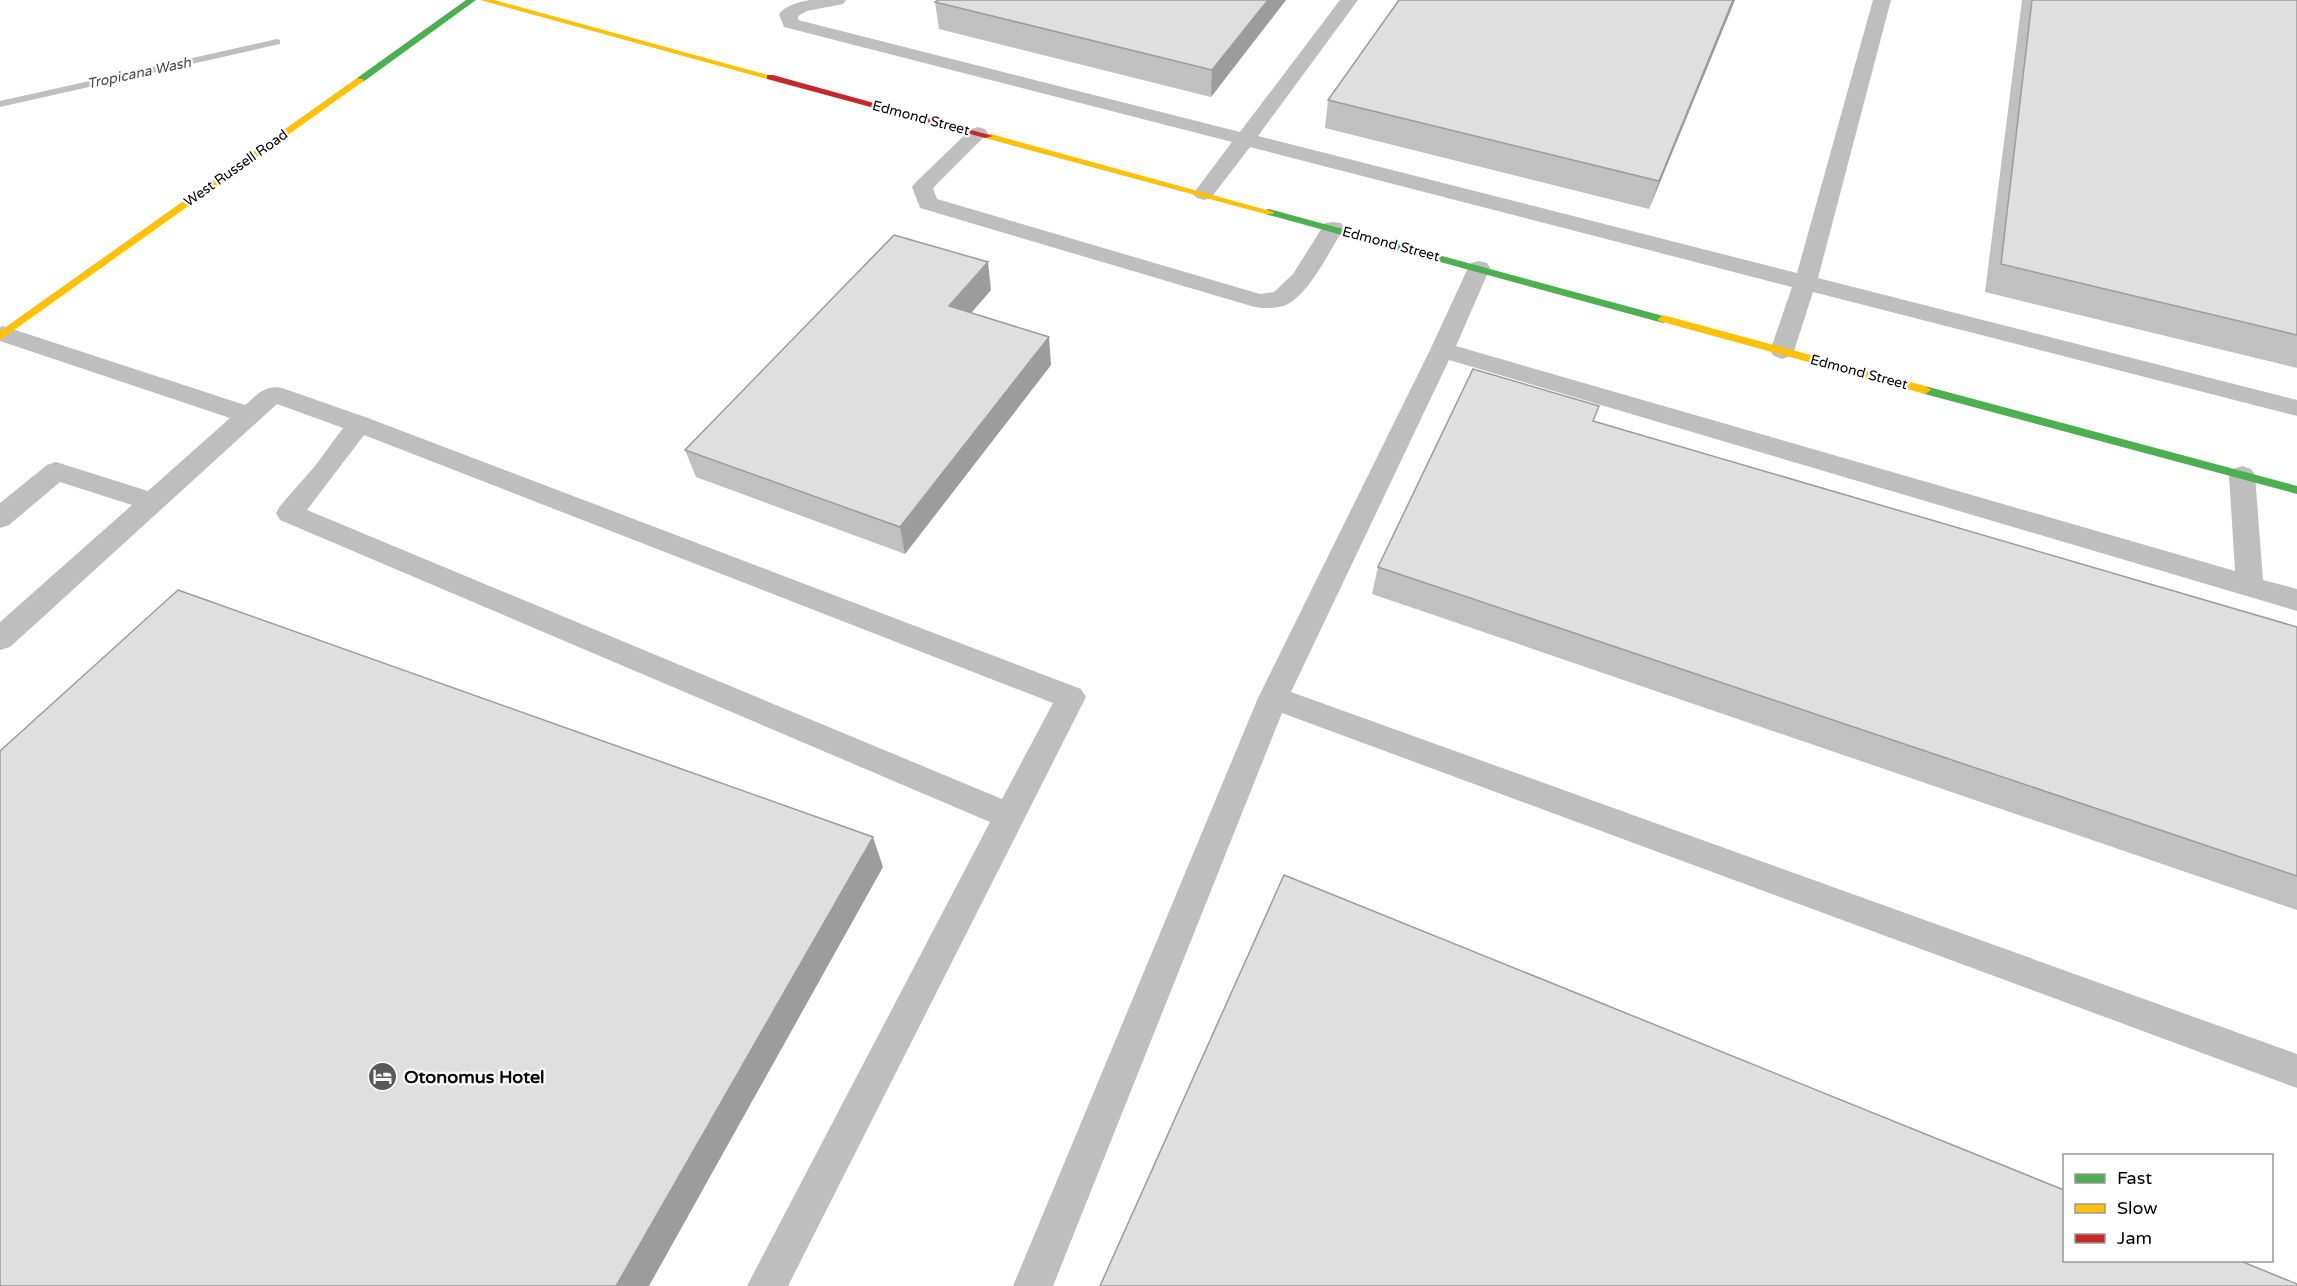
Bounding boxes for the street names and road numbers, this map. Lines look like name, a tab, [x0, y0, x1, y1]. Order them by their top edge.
street label: Edmond Street	[871, 97, 972, 139]
street label: West Russell Road	[181, 126, 291, 210]
street label: Edmond Street	[1341, 223, 1442, 265]
street label: Edmond Street	[1809, 351, 1910, 393]

